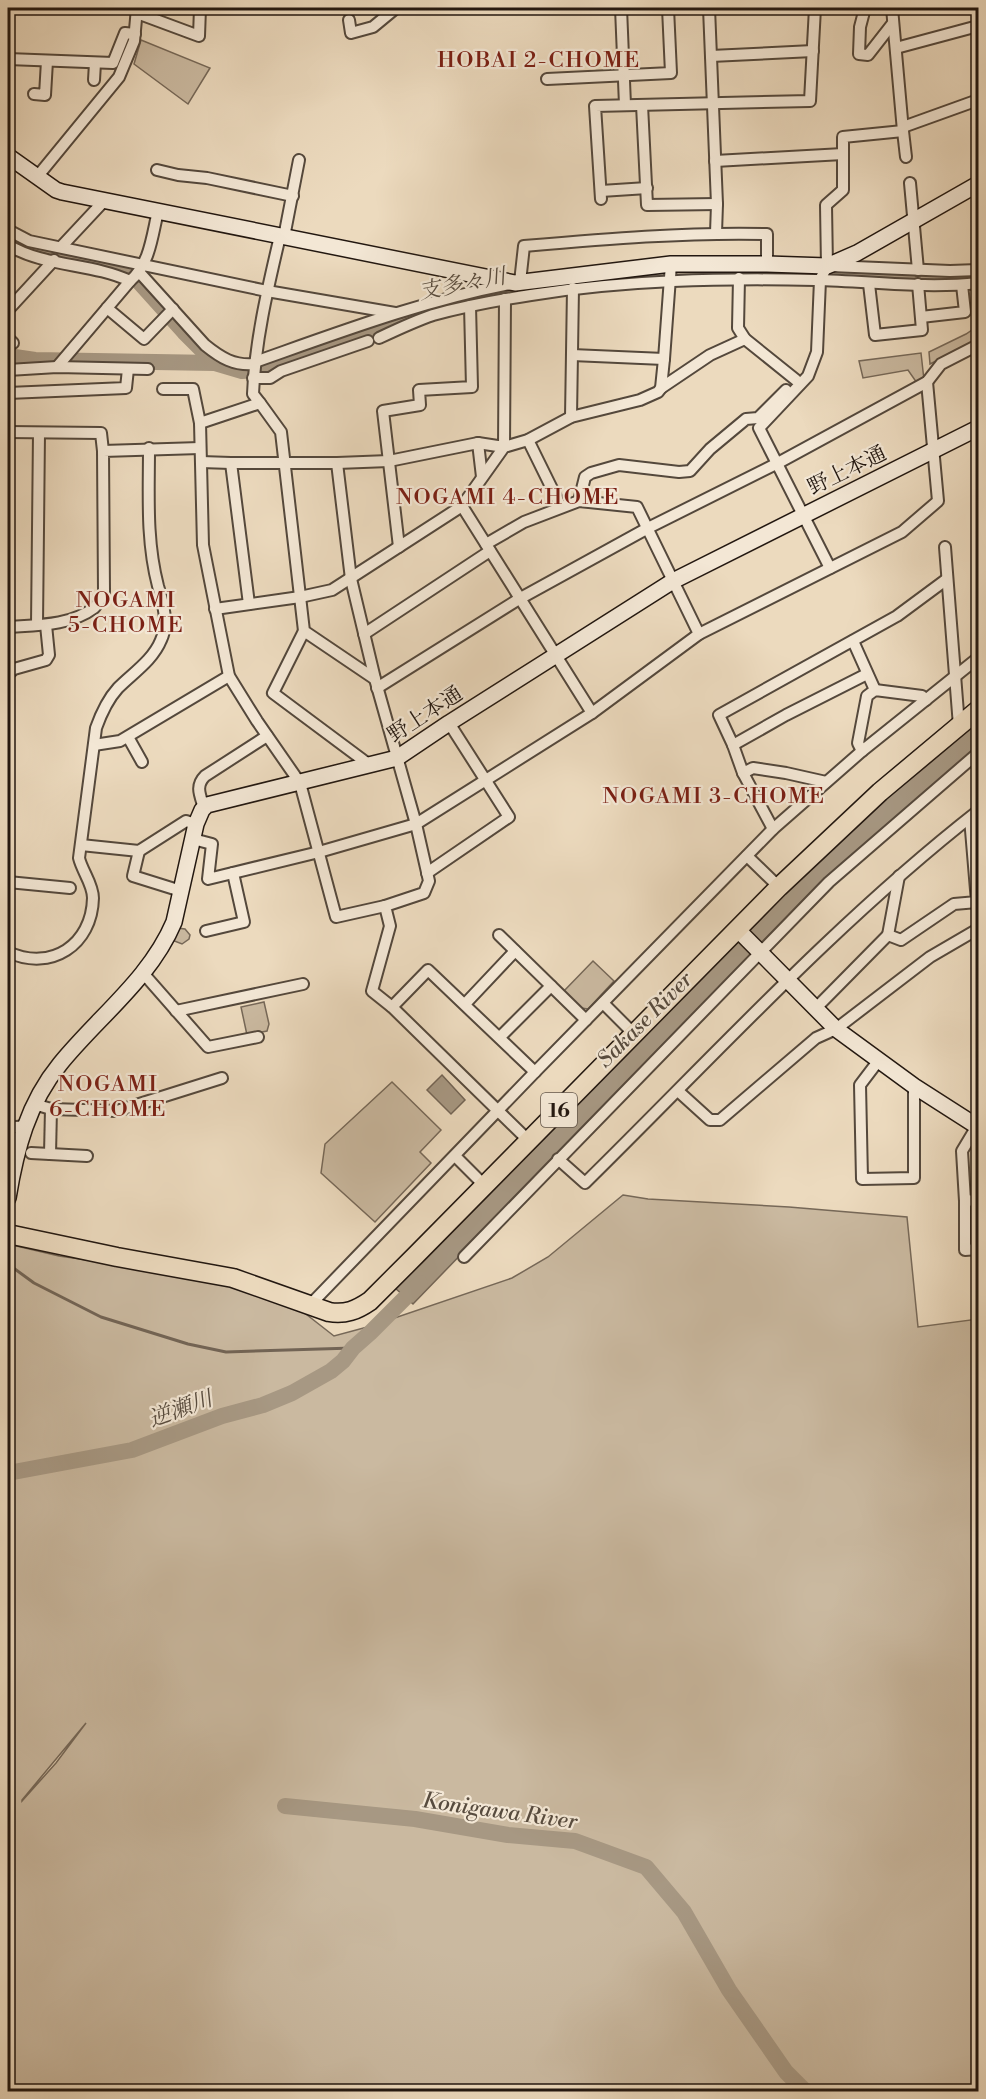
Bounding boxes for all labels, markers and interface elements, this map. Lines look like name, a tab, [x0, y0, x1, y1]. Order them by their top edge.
district label: HOBAI 2-CHOME	[437, 47, 641, 74]
water label: 支多々川	[417, 262, 510, 306]
street label: 野上本通	[804, 441, 891, 501]
district label: NOGAMI 4-CHOME	[396, 484, 620, 511]
district label: NOGAMI 5-CHOME	[68, 587, 184, 639]
street label: 野上本通	[383, 681, 468, 749]
district label: NOGAMI 3-CHOME	[602, 783, 826, 810]
water label: Sakase River	[592, 966, 699, 1074]
district label: NOGAMI 6-CHOME	[49, 1071, 167, 1123]
road number: 16	[541, 1093, 577, 1127]
water label: 逆瀬川	[145, 1385, 218, 1433]
water label: Konigawa River	[421, 1787, 580, 1836]

